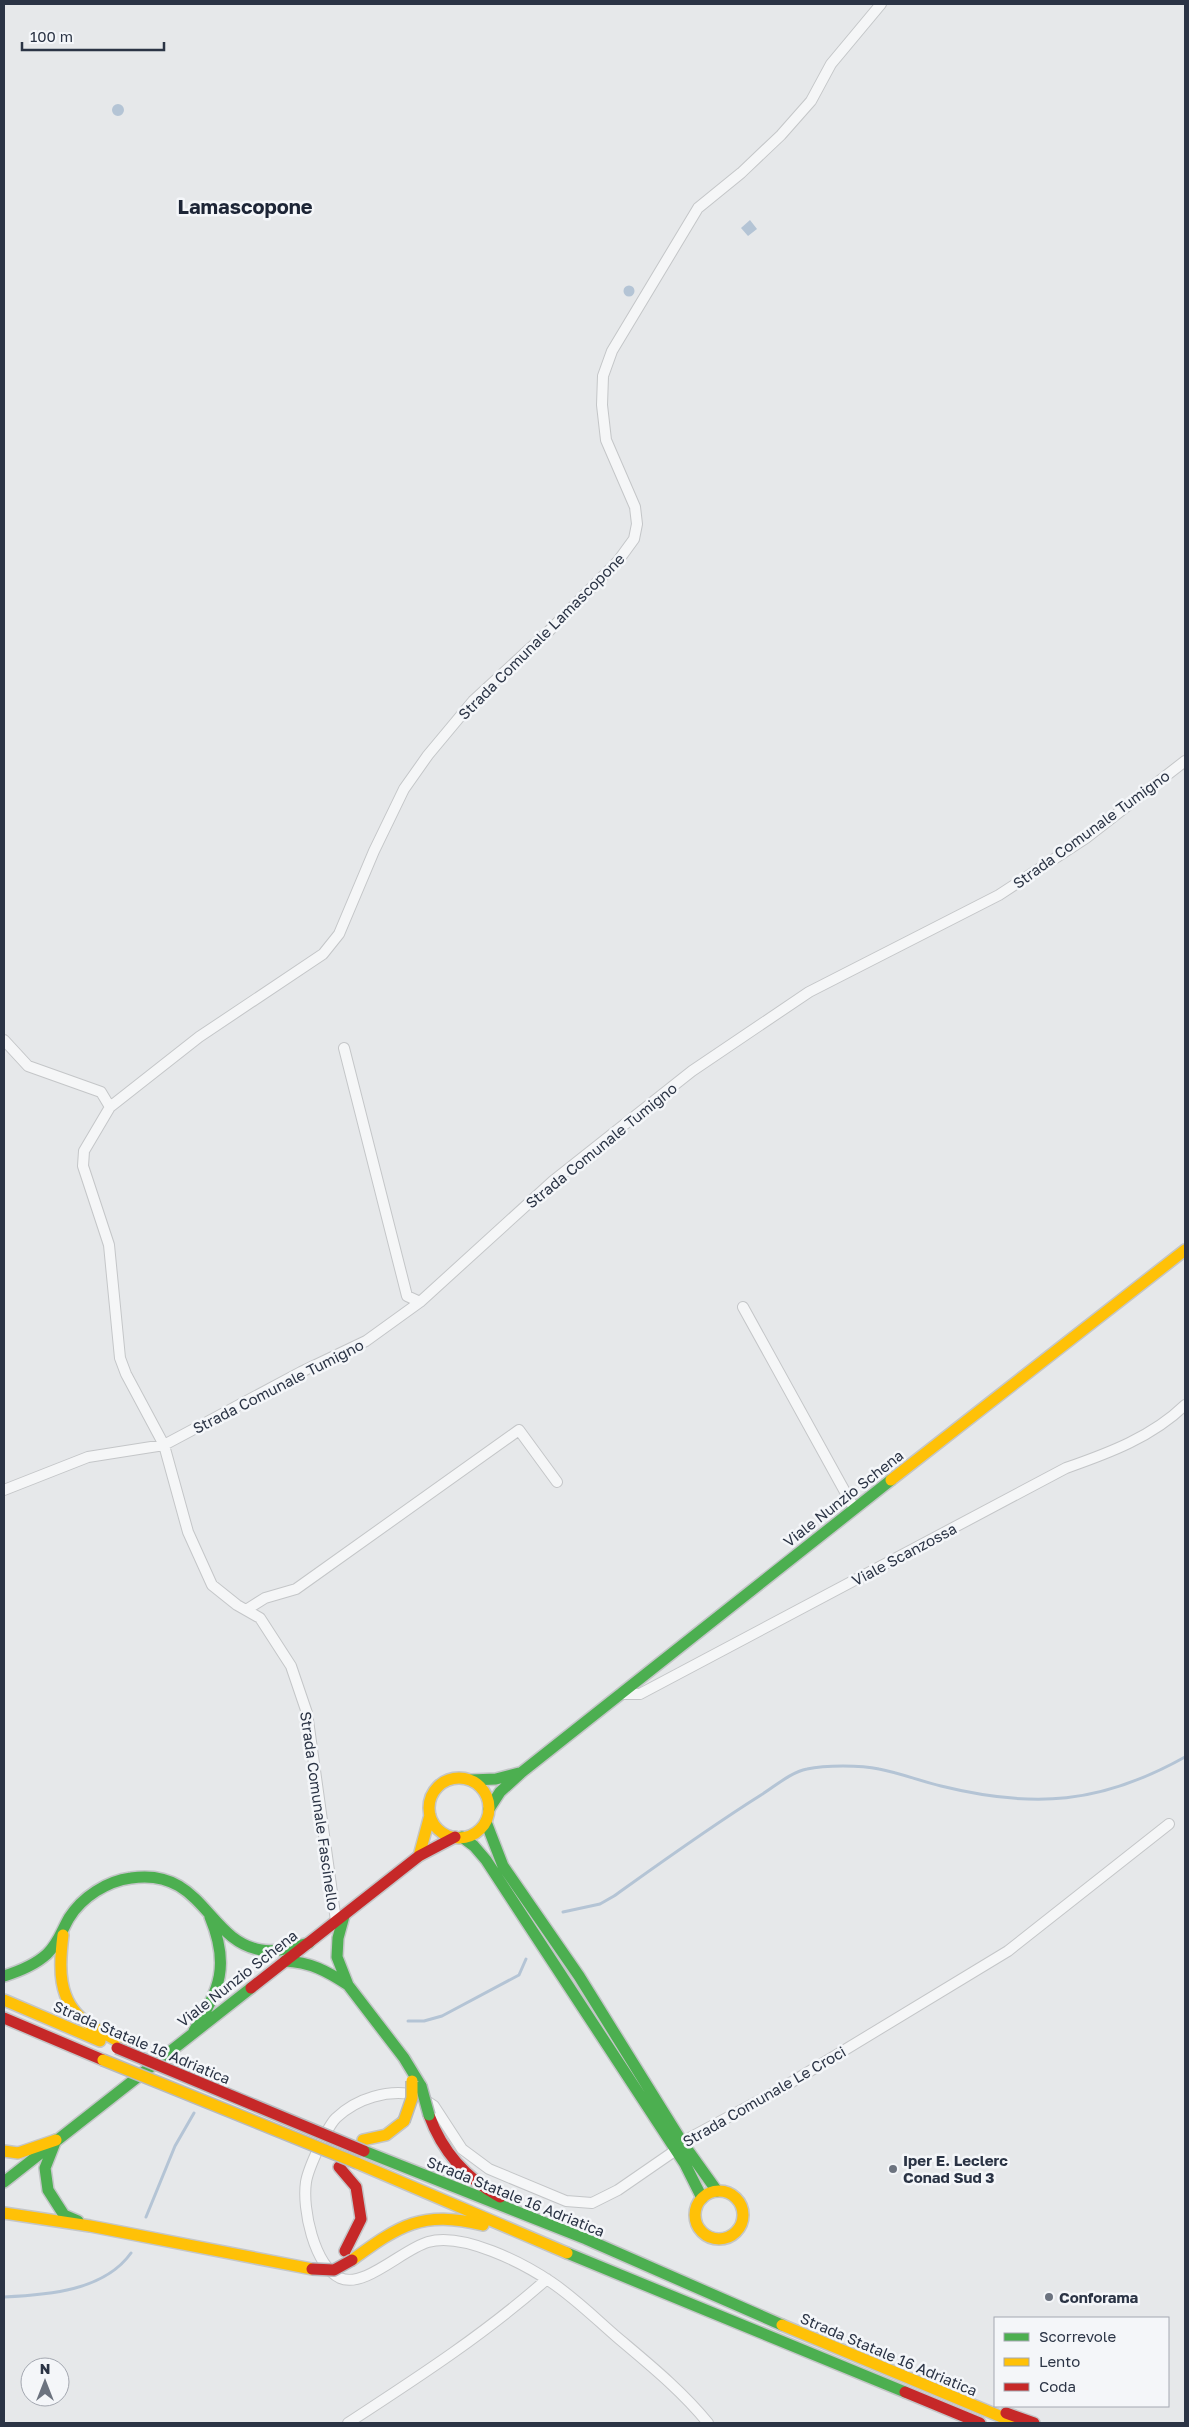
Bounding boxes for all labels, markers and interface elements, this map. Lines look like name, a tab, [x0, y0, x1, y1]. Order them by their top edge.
scale bar	[22, 20, 165, 52]
text: 100 m	[30, 27, 73, 45]
district label: Lamascopone	[177, 194, 313, 218]
street label: Strada Comunale Lamascopone	[454, 549, 628, 723]
street label: Strada Comunale Tumigno	[1009, 766, 1173, 892]
street label: Strada Comunale Tumigno	[522, 1079, 680, 1211]
street label: Strada Comunale Tumigno	[190, 1335, 366, 1437]
street label: Viale Nunzio Schena	[779, 1446, 907, 1550]
street label: Viale Scanzossa	[848, 1519, 960, 1589]
street label: Strada Comunale Fascinello	[297, 1710, 343, 1912]
street label: Viale Nunzio Schena	[173, 1926, 301, 2030]
street label: Strada Statale 16 Adriatica	[51, 1997, 233, 2087]
street label: Strada Comunale Le Croci	[679, 2042, 849, 2150]
place label: Iper E. Leclerc Conad Sud 3	[903, 2151, 1008, 2186]
street label: Strada Statale 16 Adriatica	[424, 2152, 608, 2240]
marker: Iper E. Leclerc Conad Sud 3	[887, 2163, 899, 2175]
place label: Conforama	[1059, 2288, 1139, 2306]
marker: Conforama	[1043, 2291, 1055, 2303]
street label: Strada Statale 16 Adriatica	[798, 2309, 980, 2399]
legend	[994, 2317, 1169, 2407]
text: Scorrevole	[1039, 2327, 1116, 2345]
text: Lento	[1039, 2352, 1080, 2370]
north arrow	[20, 2357, 70, 2407]
text: N	[40, 2360, 50, 2377]
text: Coda	[1039, 2377, 1076, 2395]

